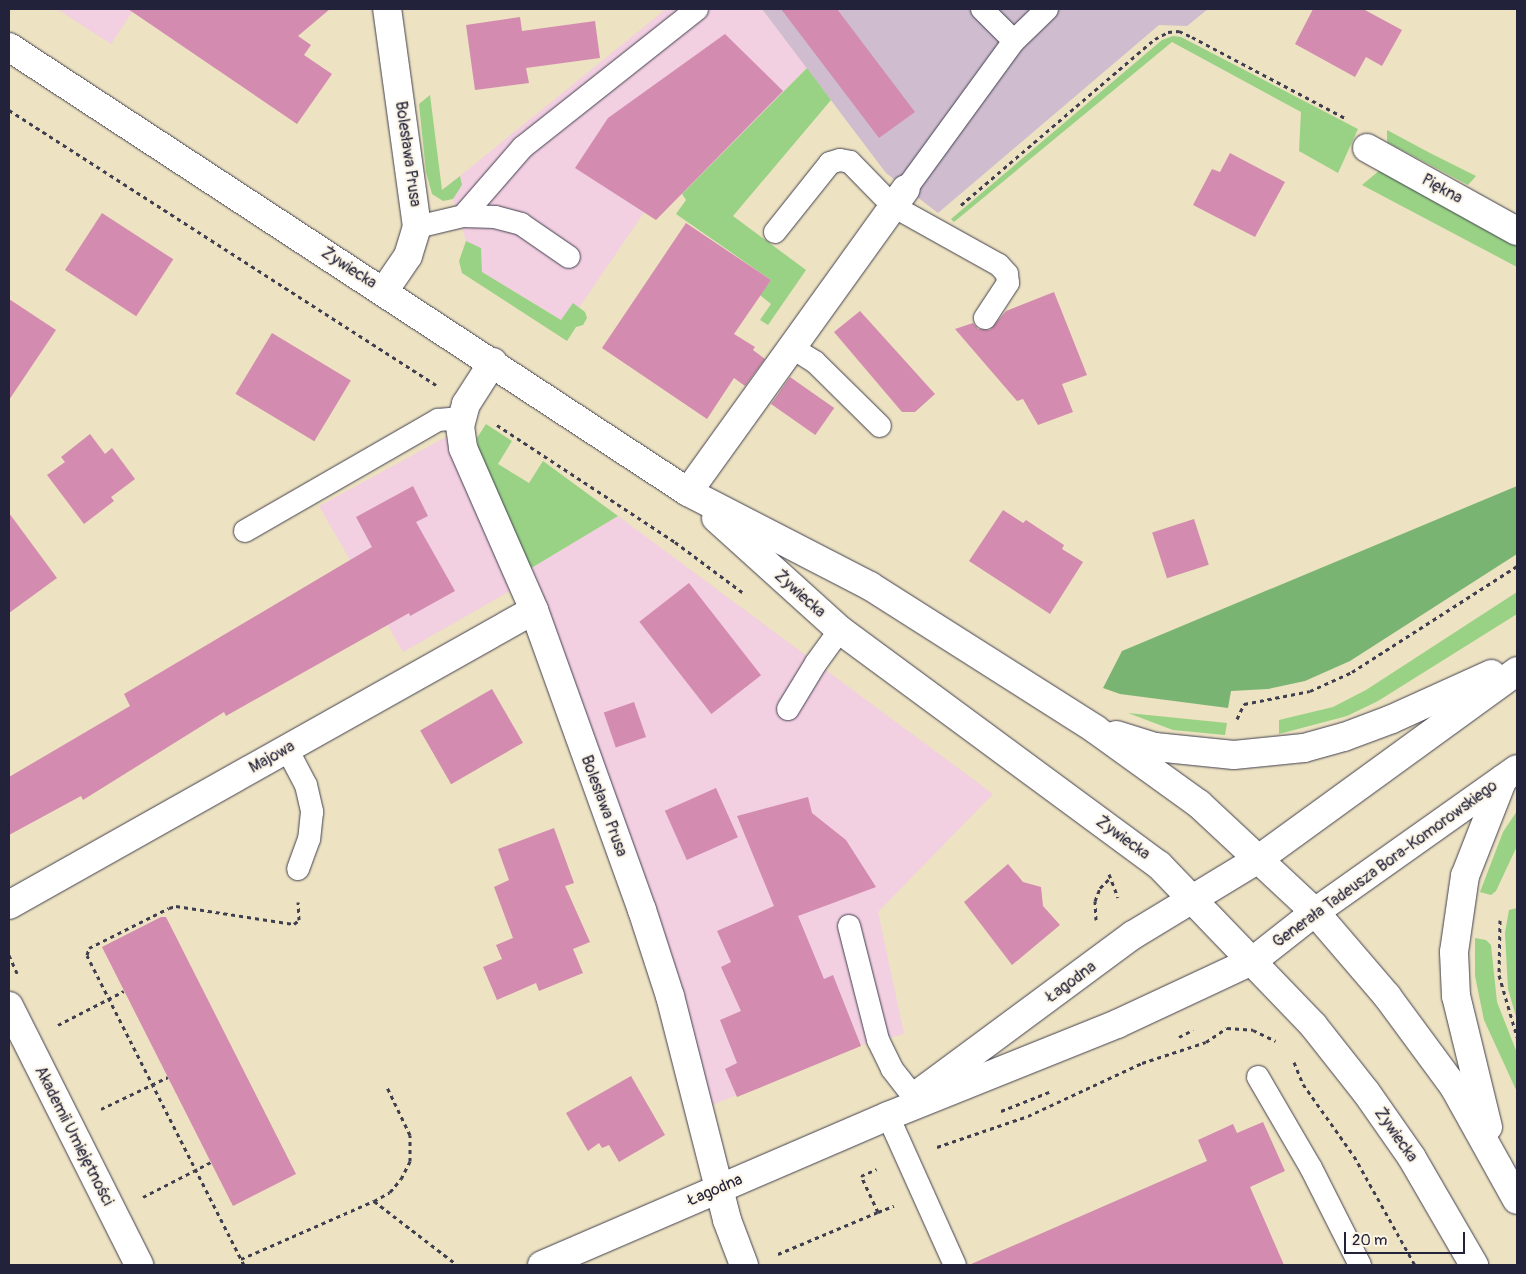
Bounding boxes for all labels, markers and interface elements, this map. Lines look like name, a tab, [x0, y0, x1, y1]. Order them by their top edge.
street label: Bolesława Prusa	[391, 100, 425, 208]
street label: Piękna	[1418, 170, 1466, 208]
street label: Żywiecka	[318, 243, 380, 293]
street label: Żywiecka	[771, 566, 829, 622]
street label: Majowa	[246, 737, 298, 777]
street label: Bolesława Prusa	[577, 753, 631, 859]
street label: Generała Tadeusza Bora-Komorowskiego	[1269, 776, 1501, 952]
street label: Żywiecka	[1092, 812, 1154, 864]
street label: Łagodna	[1042, 957, 1100, 1007]
street label: Akademii Umiejętności	[31, 1063, 117, 1209]
street label: Żywiecka	[1370, 1104, 1422, 1166]
street label: Łagodna	[685, 1170, 745, 1210]
scale bar	[1346, 1222, 1467, 1254]
text: 20 m	[1352, 1231, 1387, 1250]

